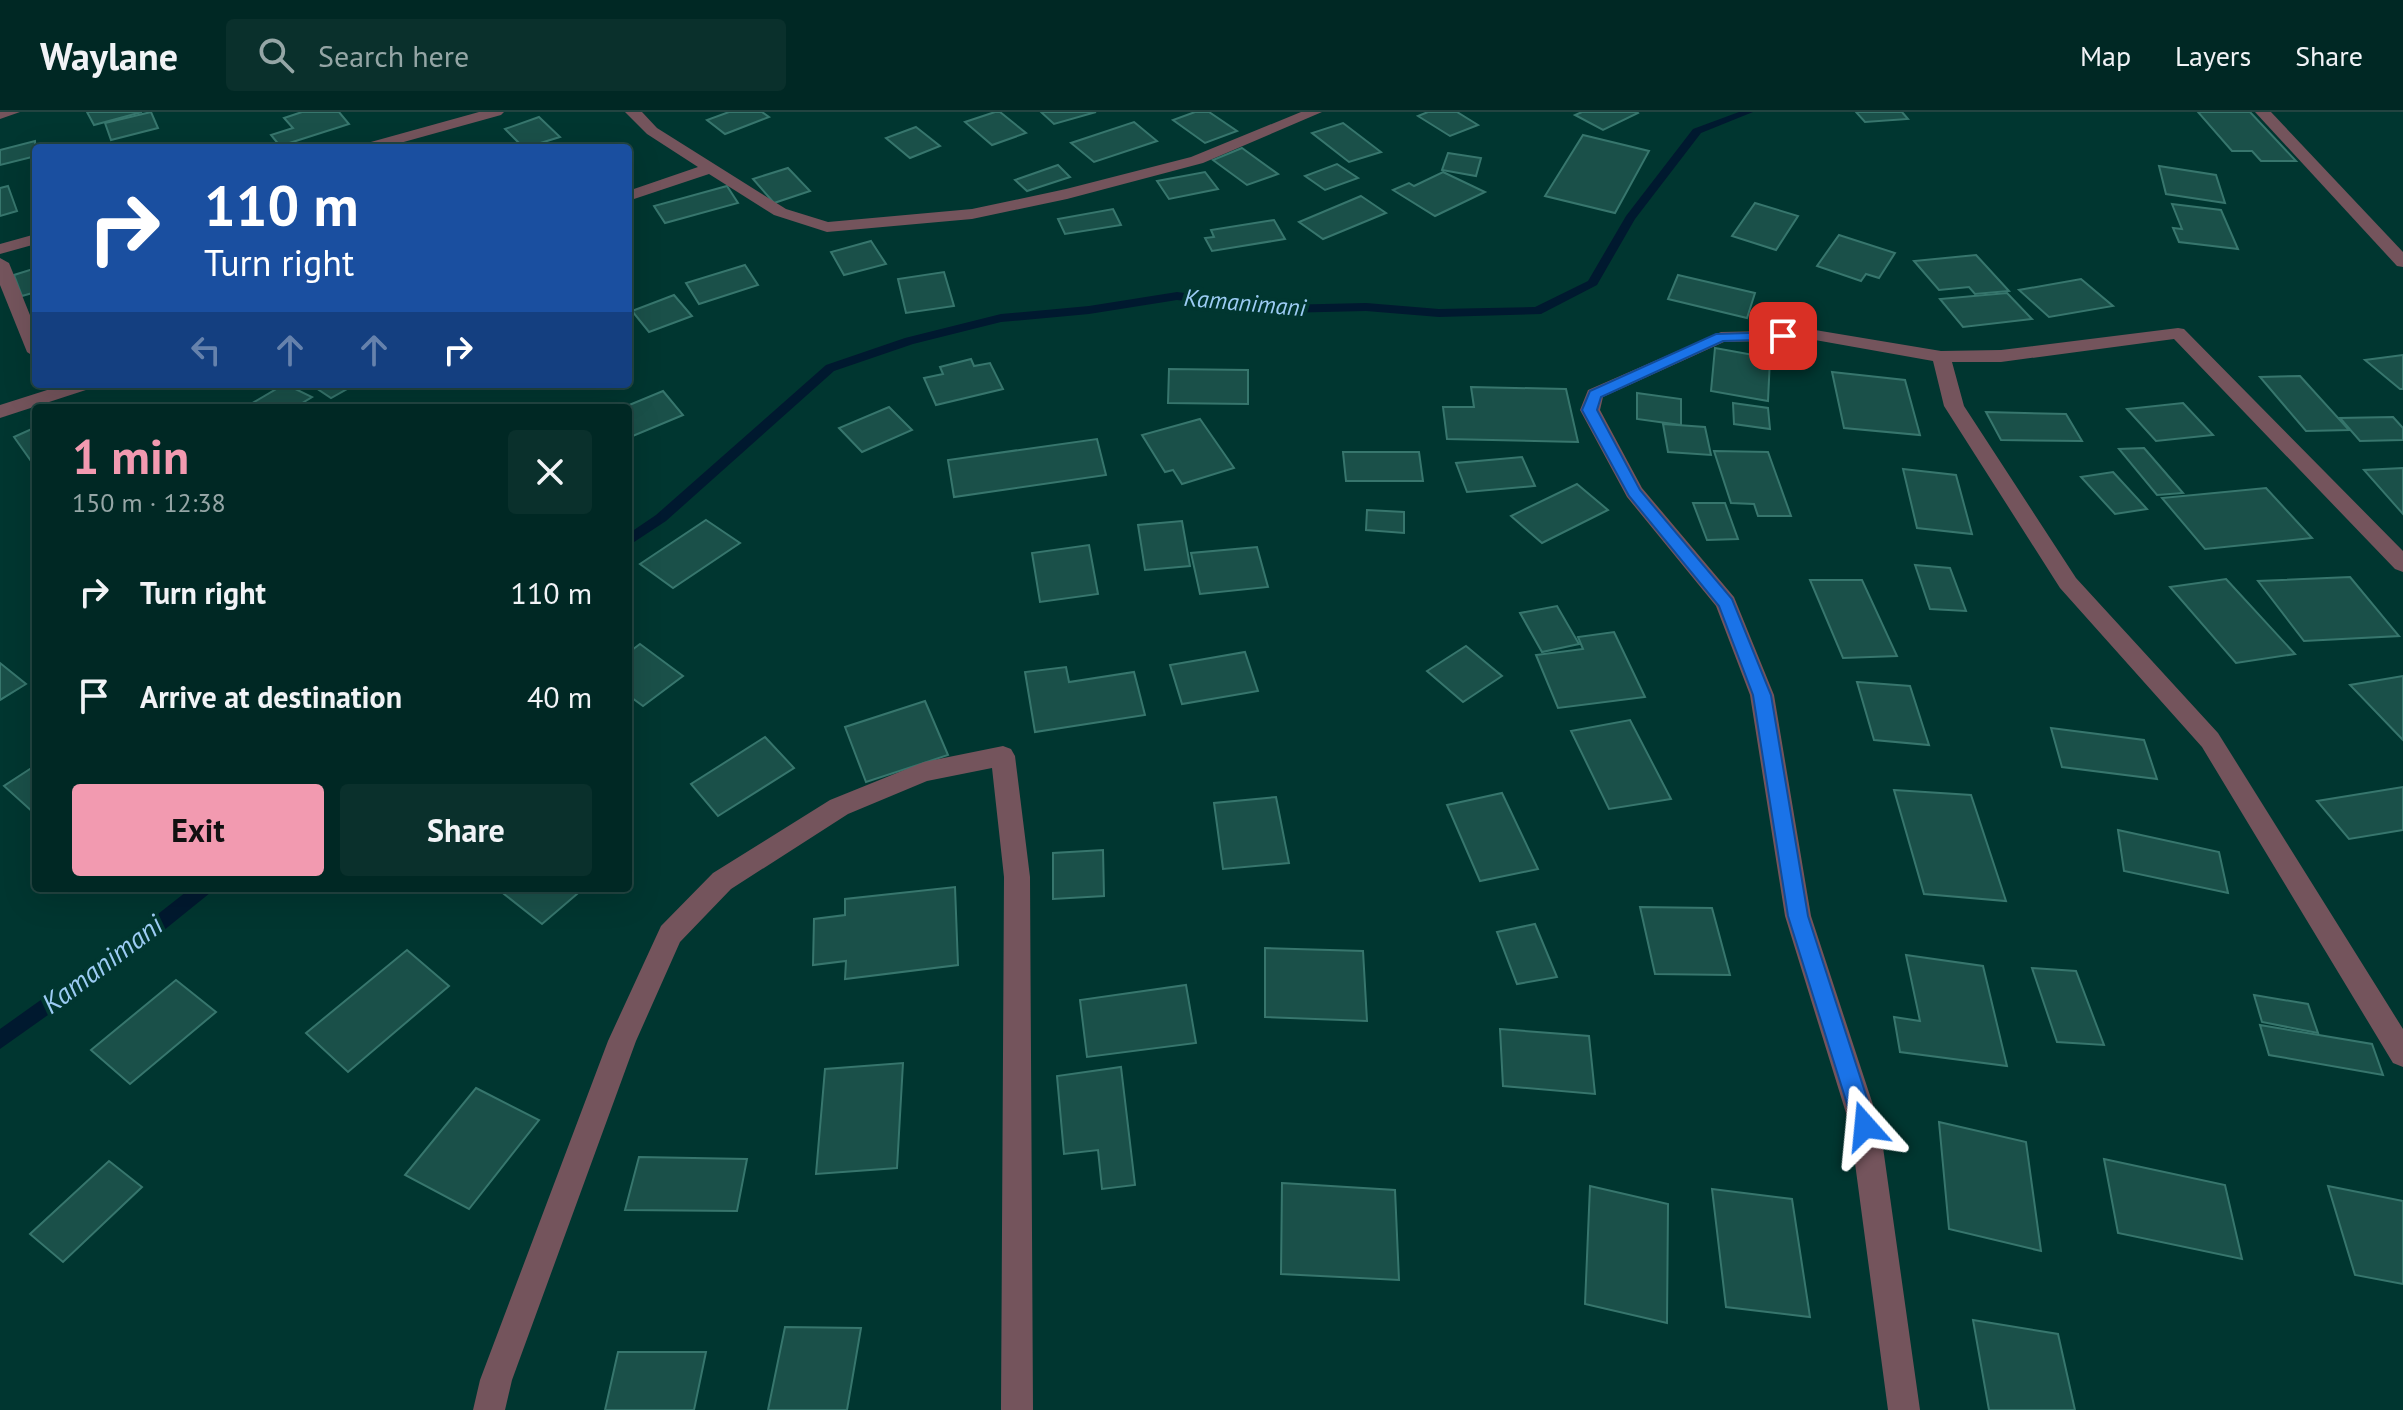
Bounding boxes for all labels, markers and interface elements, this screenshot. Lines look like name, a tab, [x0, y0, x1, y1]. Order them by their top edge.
search box	[226, 19, 786, 91]
text: Waylane	[40, 31, 178, 80]
icon: search	[254, 33, 298, 77]
text: Search here	[318, 36, 469, 75]
text: Map	[2080, 37, 2131, 74]
text: Layers	[2175, 37, 2251, 74]
text: Share	[2295, 37, 2363, 74]
text: 110 m	[204, 169, 359, 241]
icon: right	[72, 176, 176, 280]
text: Turn right	[204, 239, 354, 286]
water label: Kamanimani	[1183, 282, 1308, 323]
pin	[1749, 302, 1817, 370]
icon: arrive	[1761, 314, 1805, 358]
icon: left	[184, 328, 228, 372]
icon: ahead	[268, 328, 312, 372]
icon: ahead	[352, 328, 396, 372]
icon: right	[436, 328, 480, 372]
text: 1 min	[72, 425, 189, 487]
button: close	[508, 430, 592, 514]
text: 150 m · 12:38	[72, 486, 226, 519]
icon: right	[72, 570, 116, 614]
text: Turn right	[140, 573, 266, 612]
text: 110 m	[511, 573, 592, 612]
icon: arrive	[72, 674, 116, 718]
text: Arrive at destination	[140, 677, 402, 716]
text: 40 m	[527, 677, 592, 716]
button: Exit	[72, 784, 324, 876]
button: Share	[340, 784, 592, 876]
water label: Kamanimani	[34, 905, 170, 1021]
position arrow	[1823, 1084, 1907, 1168]

